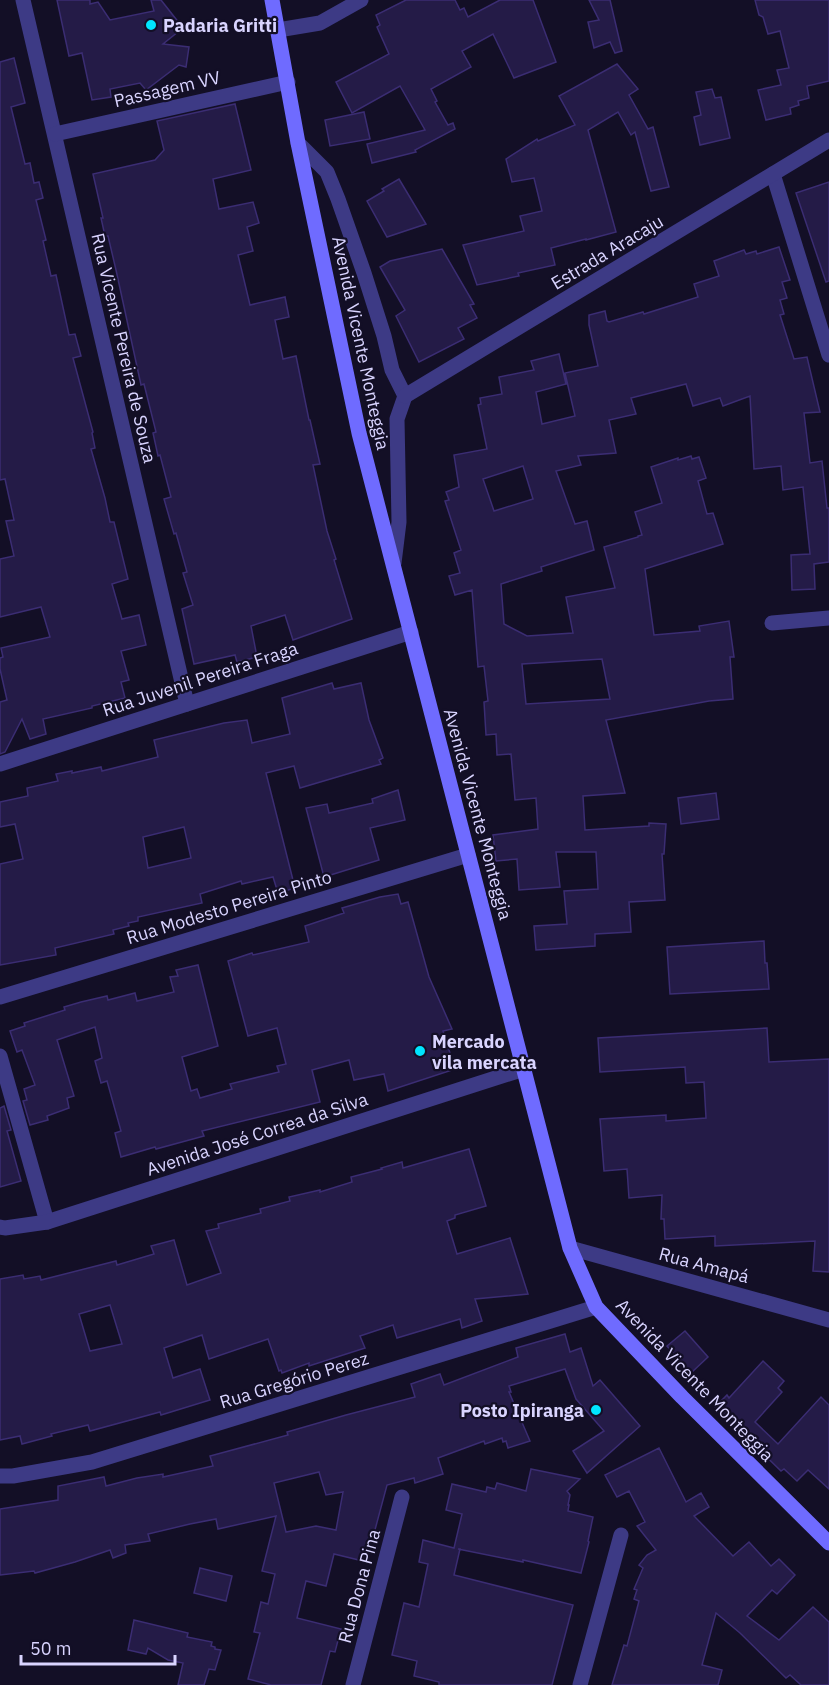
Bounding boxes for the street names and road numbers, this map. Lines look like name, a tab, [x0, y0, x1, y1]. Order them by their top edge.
street label: Passagem VV	[111, 66, 223, 112]
street label: Estrada Aracaju	[547, 209, 667, 295]
street label: Rua Vicente Pereira de Souza	[86, 231, 162, 466]
street label: Avenida Vicente Monteggia	[327, 234, 395, 452]
street label: Rua Juvenil Pereira Fraga	[99, 636, 301, 721]
street label: Avenida Vicente Monteggia	[439, 706, 517, 923]
street label: Rua Modesto Pereira Pinto	[124, 865, 334, 949]
street label: Avenida José Correa da Silva	[143, 1087, 371, 1181]
street label: Rua Amapá	[656, 1242, 752, 1288]
street label: Avenida Vicente Monteggia	[611, 1294, 779, 1467]
street label: Rua Gregório Perez	[217, 1346, 371, 1414]
street label: Rua Dona Pina	[333, 1526, 385, 1646]

